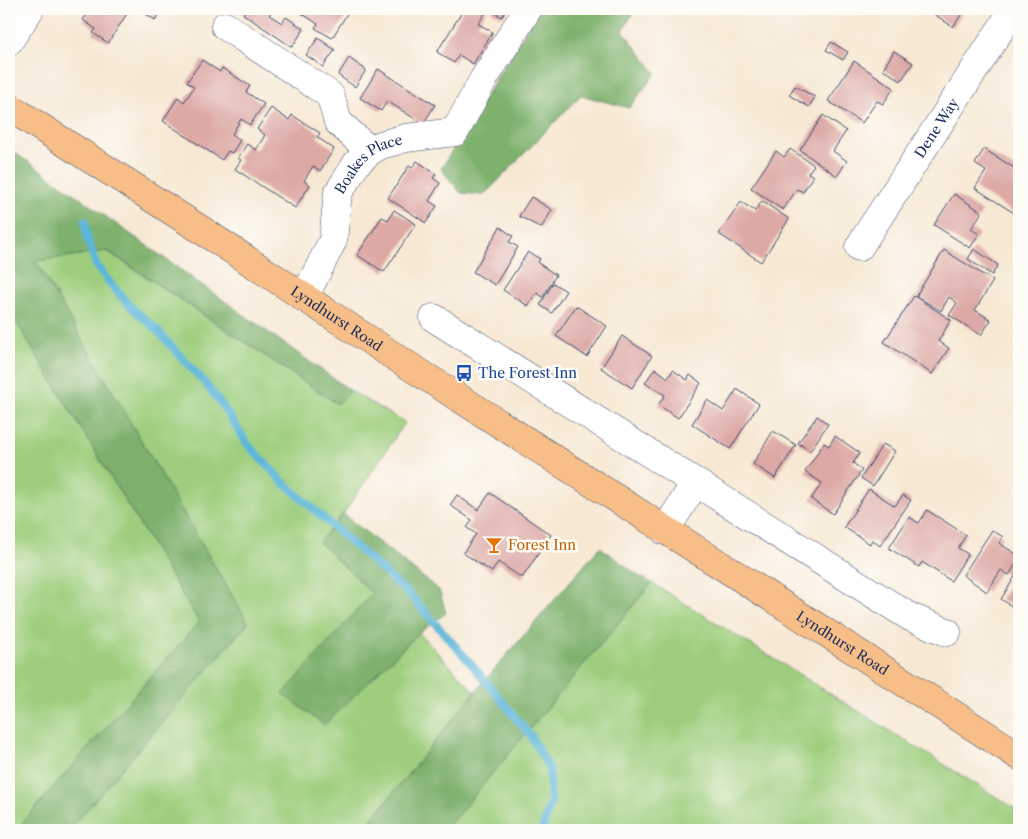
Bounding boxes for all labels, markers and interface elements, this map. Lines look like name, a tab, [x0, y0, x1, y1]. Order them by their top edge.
street label: Dene Way	[910, 94, 963, 161]
street label: Boakes Place	[331, 130, 404, 197]
street label: Lyndhurst Road	[287, 282, 386, 356]
bus stop icon: The Forest Inn	[454, 363, 474, 383]
place label: The Forest Inn	[478, 364, 577, 382]
bar icon: Forest Inn	[484, 535, 504, 555]
place label: Forest Inn	[508, 536, 576, 554]
street label: Lyndhurst Road	[793, 607, 892, 680]

